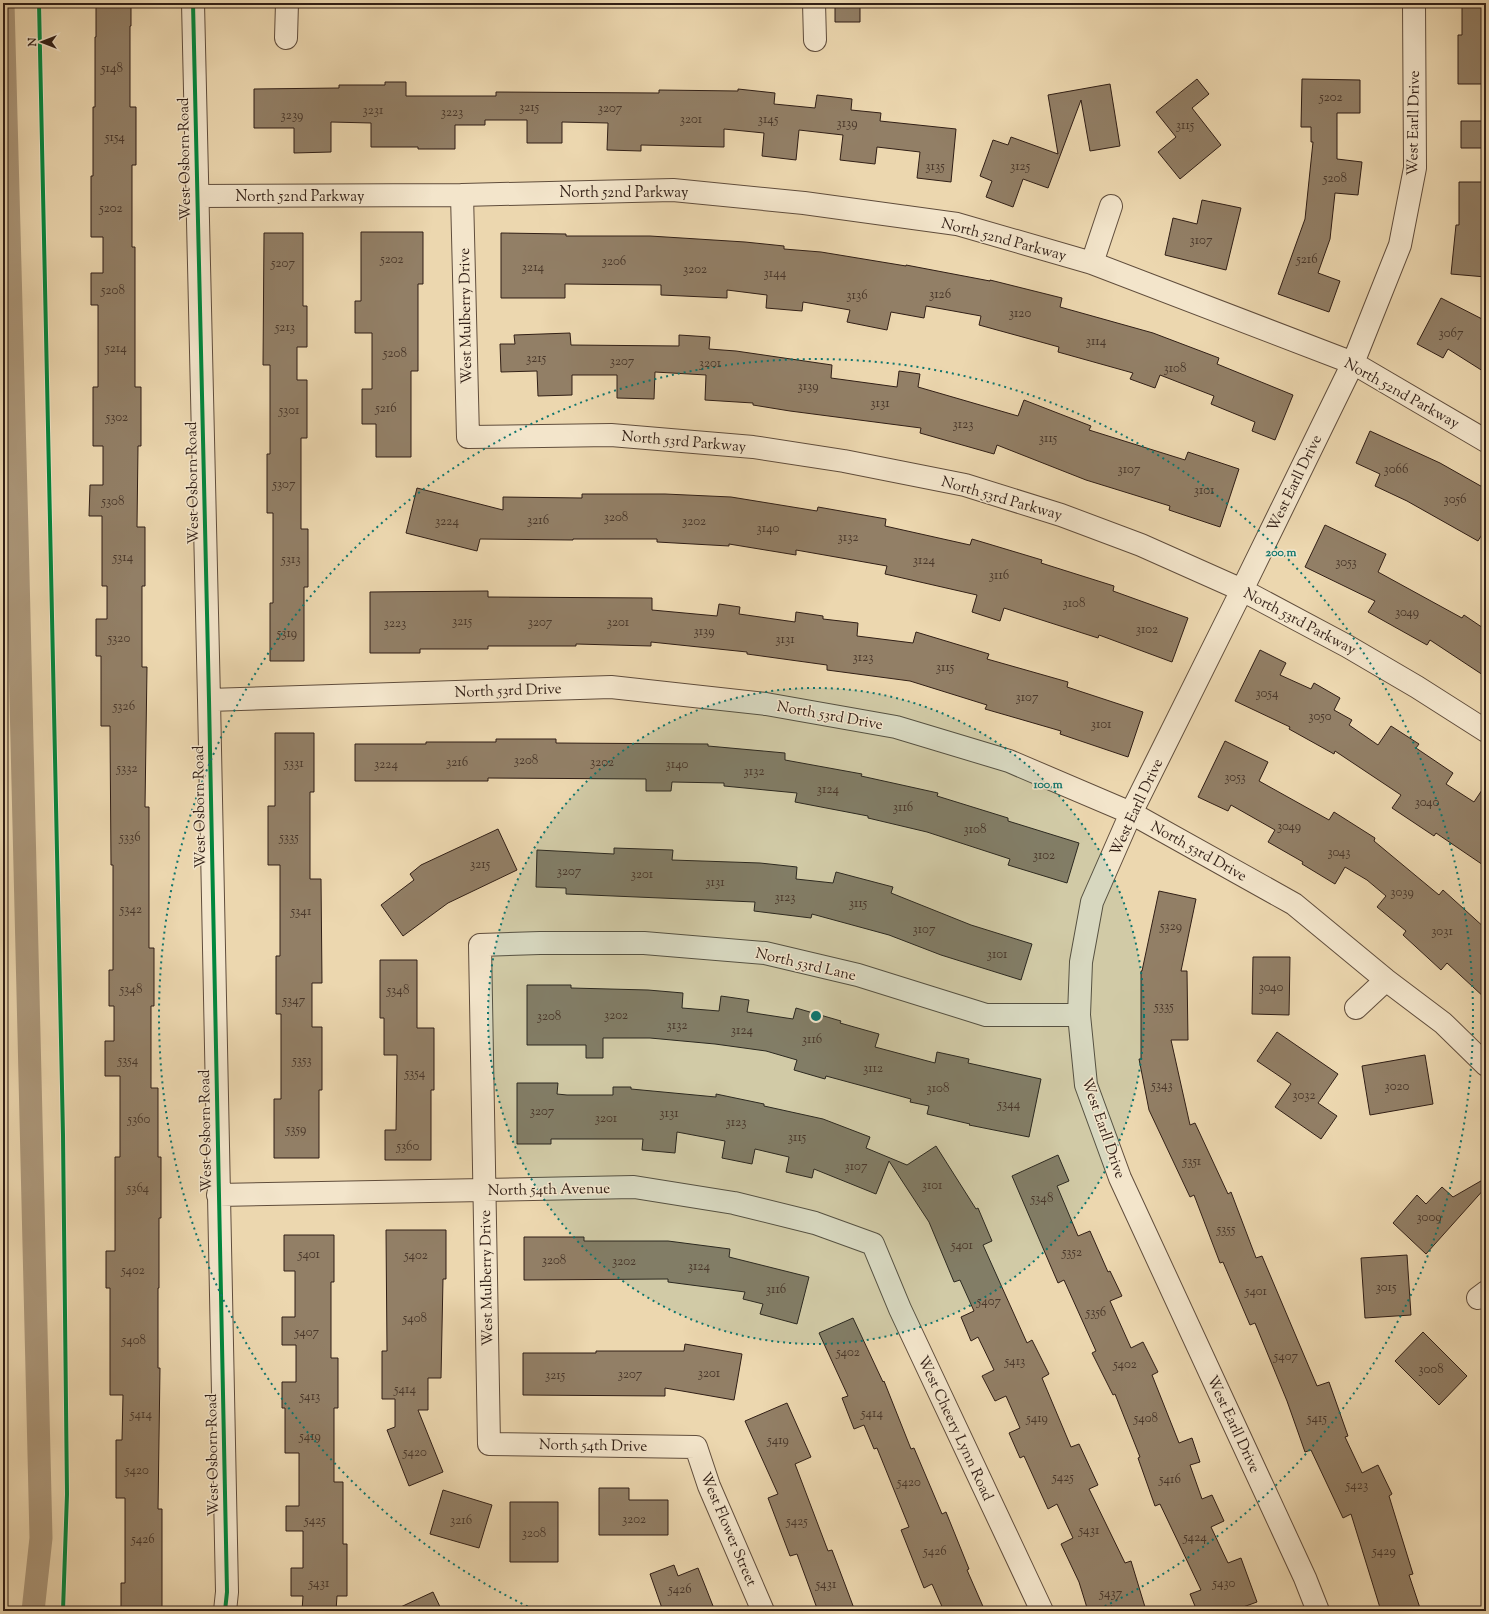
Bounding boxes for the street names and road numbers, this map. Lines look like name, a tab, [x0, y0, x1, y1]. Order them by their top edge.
street label: West Earll Drive	[1403, 70, 1426, 176]
street label: West Osborn Road	[174, 97, 197, 221]
street label: North 52nd Parkway	[559, 183, 689, 204]
street label: North 52nd Parkway	[235, 187, 365, 208]
street label: North 52nd Parkway	[939, 214, 1069, 267]
street label: West Mulberry Drive	[455, 248, 478, 384]
street label: North 52nd Parkway	[1340, 354, 1463, 435]
street label: West Osborn Road	[182, 421, 205, 545]
street label: North 53rd Parkway	[621, 427, 747, 458]
street label: West Earll Drive	[1263, 432, 1328, 536]
street label: North 53rd Parkway	[939, 472, 1065, 527]
street label: North 53rd Parkway	[1239, 584, 1360, 661]
street label: North 53rd Drive	[454, 679, 562, 704]
street label: North 53rd Drive	[775, 697, 884, 736]
street label: West Osborn Road	[189, 745, 212, 869]
street label: West Earll Drive	[1106, 755, 1169, 860]
street label: North 53rd Drive	[1146, 817, 1250, 887]
street label: North 53rd Lane	[753, 944, 858, 987]
street label: West Osborn Road	[195, 1069, 218, 1193]
street label: West Earll Drive	[1075, 1075, 1130, 1182]
street label: North 54th Avenue	[488, 1179, 610, 1202]
street label: West Mulberry Drive	[476, 1210, 499, 1346]
street label: West Cheery Lynn Road	[912, 1353, 998, 1505]
street label: West Earll Drive	[1201, 1372, 1264, 1477]
street label: West Osborn Road	[202, 1393, 225, 1517]
street label: North 54th Drive	[539, 1435, 647, 1458]
street label: West Flower Street	[694, 1469, 761, 1590]

